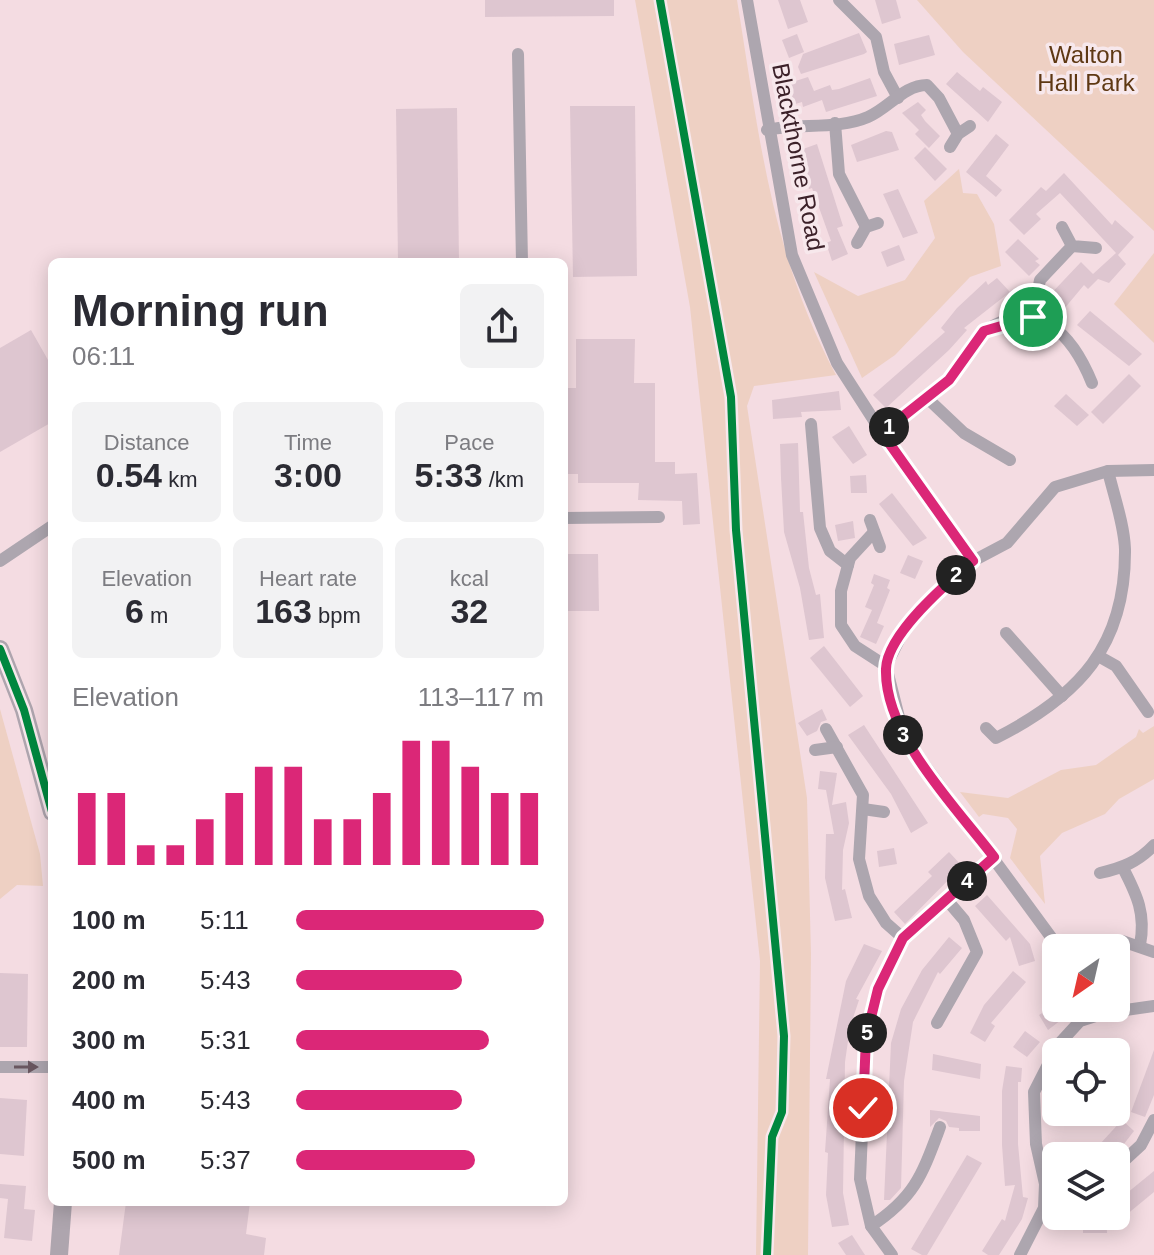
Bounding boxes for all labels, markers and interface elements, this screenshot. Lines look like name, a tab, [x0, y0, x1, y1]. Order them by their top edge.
park label: Walton Hall Park	[1037, 41, 1136, 96]
street label: Blackthorne Road	[767, 61, 830, 253]
pin	[999, 283, 1067, 351]
button: share	[460, 284, 544, 368]
text: Morning run	[72, 286, 329, 335]
icon: arrive	[1011, 295, 1055, 339]
text: 06:11	[72, 341, 135, 371]
pin: 1	[869, 407, 909, 447]
text: 1	[883, 414, 895, 439]
text: Distance	[104, 430, 189, 455]
text: Time	[284, 430, 332, 455]
text: Pace	[444, 430, 494, 455]
text: 0.54	[96, 456, 162, 494]
text: 3:00	[274, 456, 342, 494]
text: 5:33	[415, 456, 483, 494]
text: km	[162, 467, 197, 492]
text: /km	[483, 467, 524, 492]
pin: 2	[936, 555, 976, 595]
text: 2	[950, 562, 962, 587]
text: Elevation	[101, 566, 192, 591]
text: Heart rate	[259, 566, 357, 591]
text: kcal	[450, 566, 489, 591]
text: 6	[125, 592, 144, 630]
text: 163	[255, 592, 312, 630]
text: 32	[450, 592, 488, 630]
text: m	[144, 603, 168, 628]
text: bpm	[312, 603, 361, 628]
text: Elevation	[72, 682, 179, 712]
text: 113–117 m	[418, 682, 544, 712]
pin: 3	[883, 715, 923, 755]
text: 3	[897, 722, 909, 747]
pin: 4	[947, 861, 987, 901]
text: 4	[961, 868, 973, 893]
text: 100 m	[72, 905, 146, 935]
text: 5:11	[200, 905, 249, 935]
north arrow	[1042, 934, 1130, 1022]
map controls	[1042, 934, 1130, 1230]
text: 200 m	[72, 965, 146, 995]
text: 5:43	[200, 965, 251, 995]
pin: 5	[847, 1013, 887, 1053]
text: 5	[861, 1020, 873, 1045]
text: 300 m	[72, 1025, 146, 1055]
text: 5:31	[200, 1025, 251, 1055]
button: locate	[1042, 1038, 1130, 1126]
one-way arrow	[14, 1061, 39, 1073]
pin	[829, 1074, 897, 1142]
text: 400 m	[72, 1085, 146, 1115]
text: 5:43	[200, 1085, 251, 1115]
icon: check	[841, 1086, 885, 1130]
button: layers	[1042, 1142, 1130, 1230]
text: 500 m	[72, 1145, 146, 1175]
text: 5:37	[200, 1145, 251, 1175]

